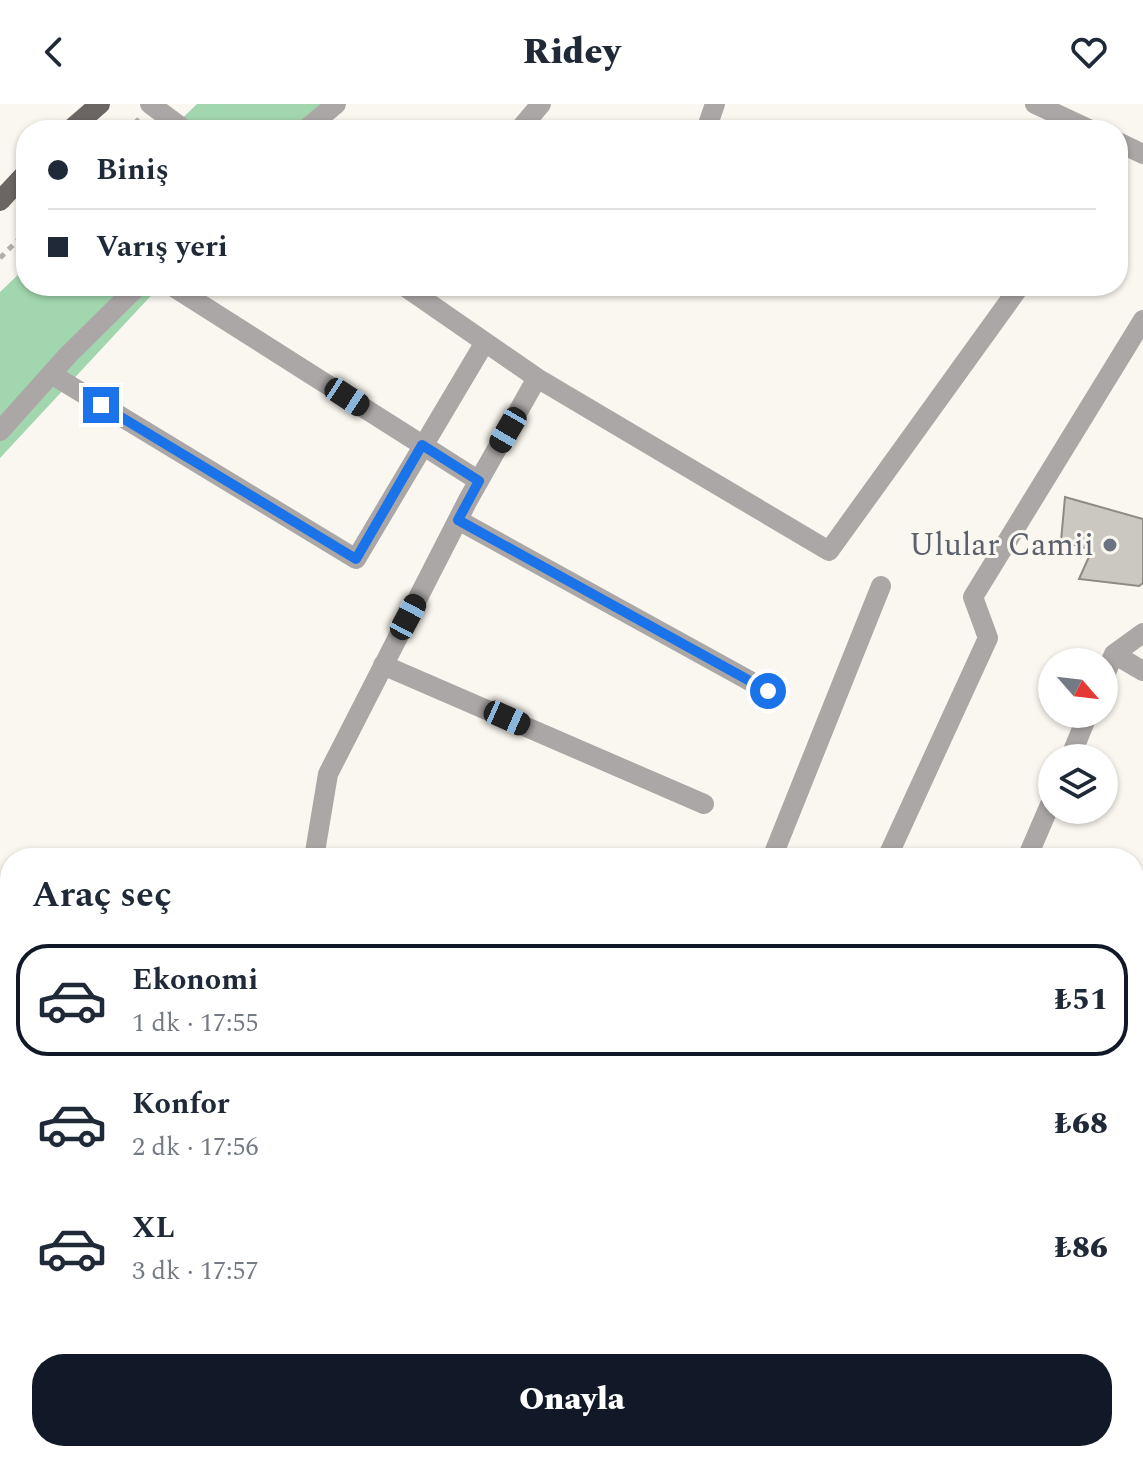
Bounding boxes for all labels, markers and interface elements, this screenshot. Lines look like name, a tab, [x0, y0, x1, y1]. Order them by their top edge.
text: Ridey	[523, 25, 620, 80]
icon: back	[32, 30, 76, 74]
icon: heart	[1067, 30, 1111, 74]
text: Biniş	[96, 147, 169, 193]
text: Varış yeri	[96, 224, 228, 270]
car	[320, 374, 374, 420]
route end	[83, 387, 119, 423]
car	[486, 403, 530, 457]
place label: Ulular Camii	[909, 521, 1094, 570]
marker: Ulular Camii	[1101, 536, 1119, 554]
car	[386, 590, 430, 644]
north arrow	[1038, 648, 1118, 728]
map controls	[1038, 648, 1118, 824]
route start	[750, 673, 786, 709]
car	[480, 697, 534, 739]
button: layers	[1038, 744, 1118, 824]
text: Araç seç	[32, 868, 172, 923]
text: Ekonomi	[132, 957, 258, 1003]
icon: car	[36, 964, 108, 1036]
text: ₺51	[1054, 977, 1108, 1023]
text: 1 dk · 17:55	[132, 1003, 259, 1043]
text: Konfor	[132, 1081, 230, 1127]
icon: car	[36, 1088, 108, 1160]
text: ₺68	[1054, 1101, 1108, 1147]
text: 2 dk · 17:56	[132, 1127, 259, 1167]
text: XL	[132, 1205, 175, 1251]
icon: car	[36, 1212, 108, 1284]
text: ₺86	[1054, 1225, 1108, 1271]
text: 3 dk · 17:57	[132, 1251, 259, 1291]
button: Onayla	[32, 1354, 1112, 1446]

